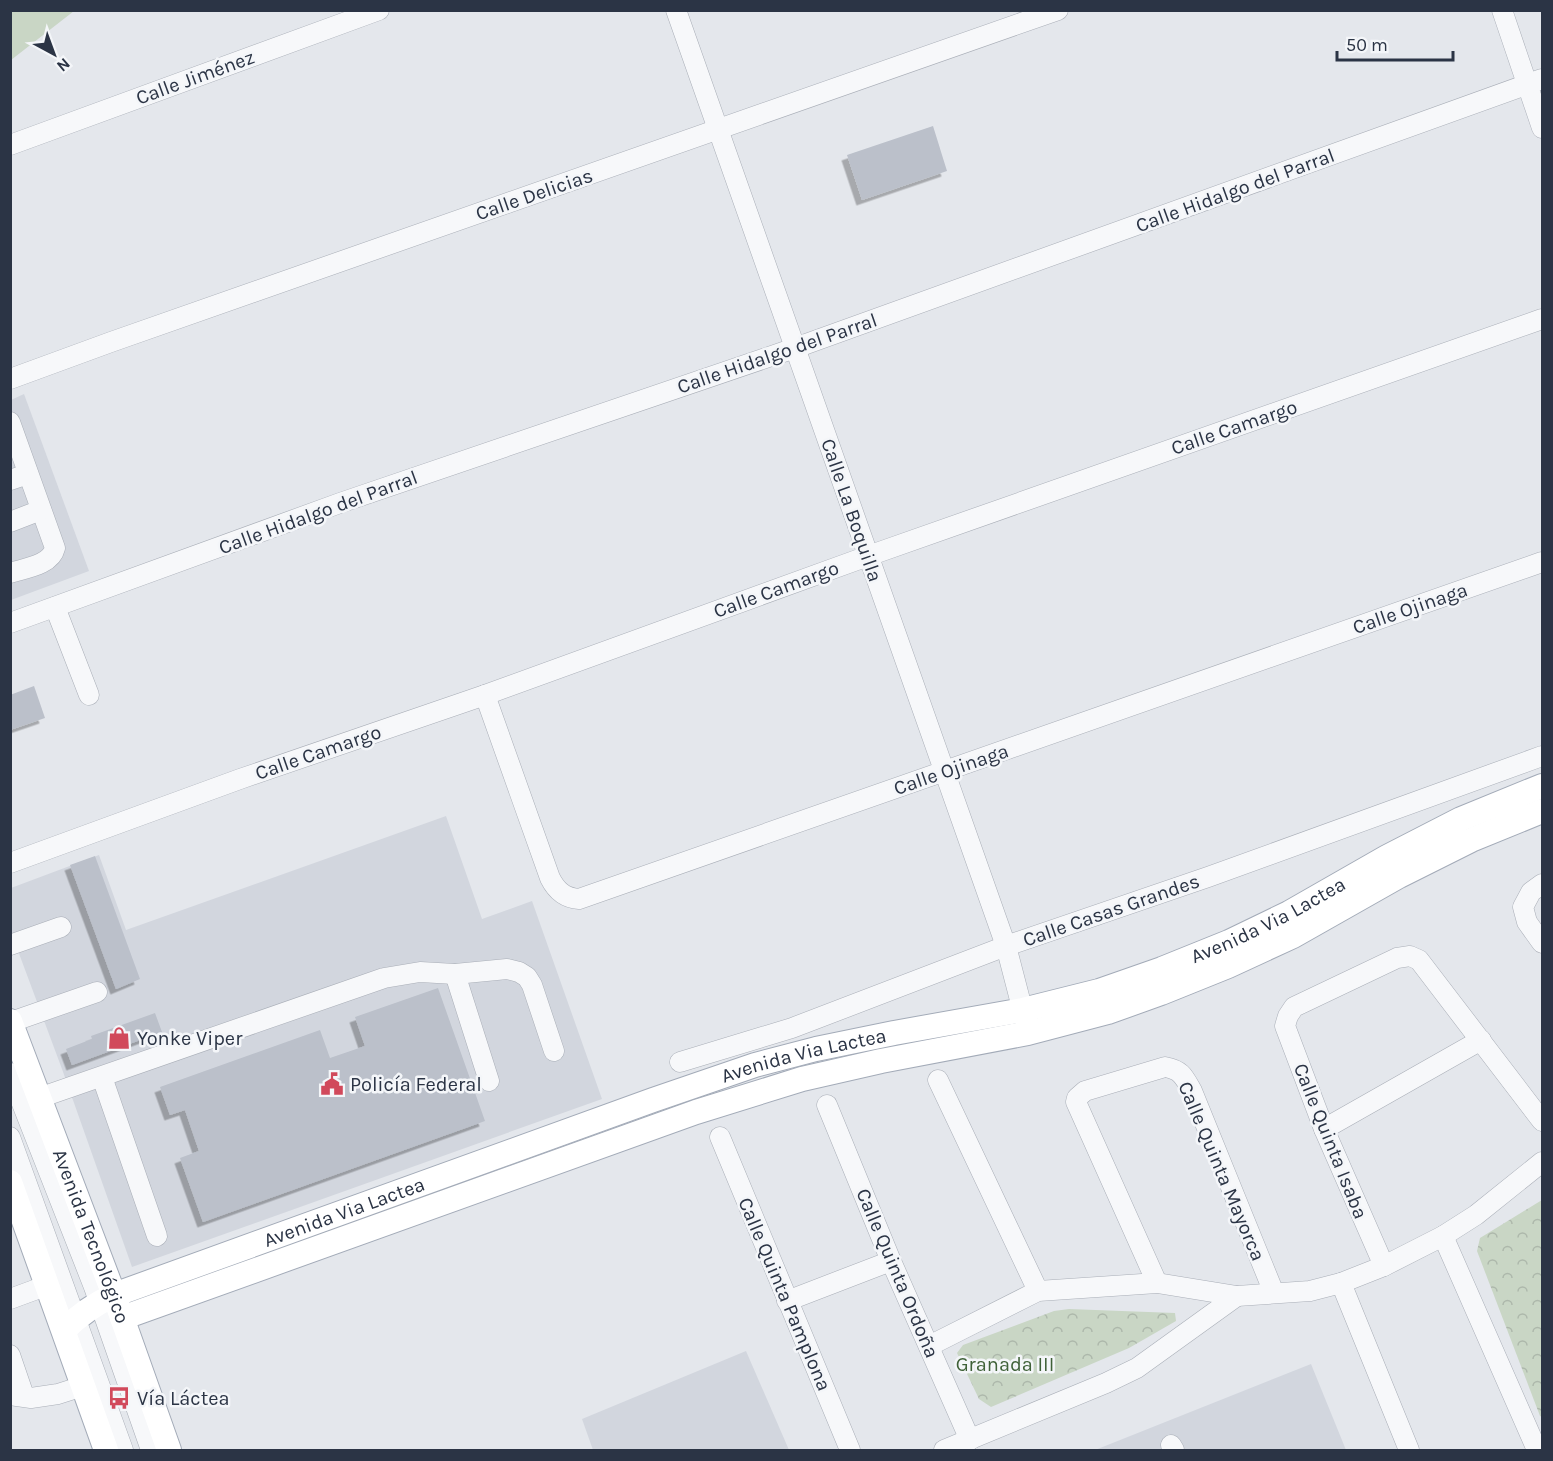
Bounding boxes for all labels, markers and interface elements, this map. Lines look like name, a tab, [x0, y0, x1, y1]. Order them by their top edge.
north arrow	[24, 24, 84, 84]
scale bar	[1337, 24, 1452, 62]
text: 50 m	[1346, 34, 1388, 56]
street label: Calle Jiménez	[133, 45, 258, 110]
text: N	[53, 54, 74, 76]
street label: Calle Hidalgo del Parral	[1133, 144, 1338, 237]
street label: Calle Delicias	[473, 164, 596, 225]
street label: Calle Hidalgo del Parral	[674, 308, 880, 399]
street label: Calle Camargo	[1168, 395, 1300, 460]
street label: Calle La Boquilla	[816, 436, 887, 585]
street label: Calle Hidalgo del Parral	[216, 466, 421, 559]
street label: Calle Camargo	[710, 556, 842, 623]
street label: Calle Ojinaga	[1350, 578, 1471, 639]
street label: Calle Camargo	[252, 720, 384, 785]
street label: Calle Ojinaga	[891, 739, 1012, 800]
street label: Calle Casas Grandes	[1020, 869, 1203, 952]
street label: Avenida Via Lactea	[1188, 872, 1349, 968]
street label: Avenida Via Lactea	[718, 1024, 888, 1088]
shop icon: Yonke Viper	[106, 1025, 132, 1051]
place label: Yonke Viper	[137, 1027, 243, 1050]
street label: Calle Quinta Isaba	[1289, 1060, 1372, 1222]
public building icon: Policía Federal	[319, 1071, 345, 1097]
place label: Policía Federal	[350, 1073, 482, 1096]
street label: Calle Quinta Mayorca	[1173, 1078, 1270, 1264]
street label: Avenida Tecnológico	[48, 1146, 134, 1326]
street label: Avenida Via Lactea	[261, 1173, 428, 1252]
street label: Calle Quinta Ordoña	[851, 1185, 944, 1361]
street label: Calle Quinta Pamplona	[733, 1194, 836, 1394]
park label: Granada III	[956, 1353, 1054, 1376]
bus stop icon: Vía Láctea	[106, 1385, 132, 1411]
place label: Vía Láctea	[137, 1387, 229, 1410]

